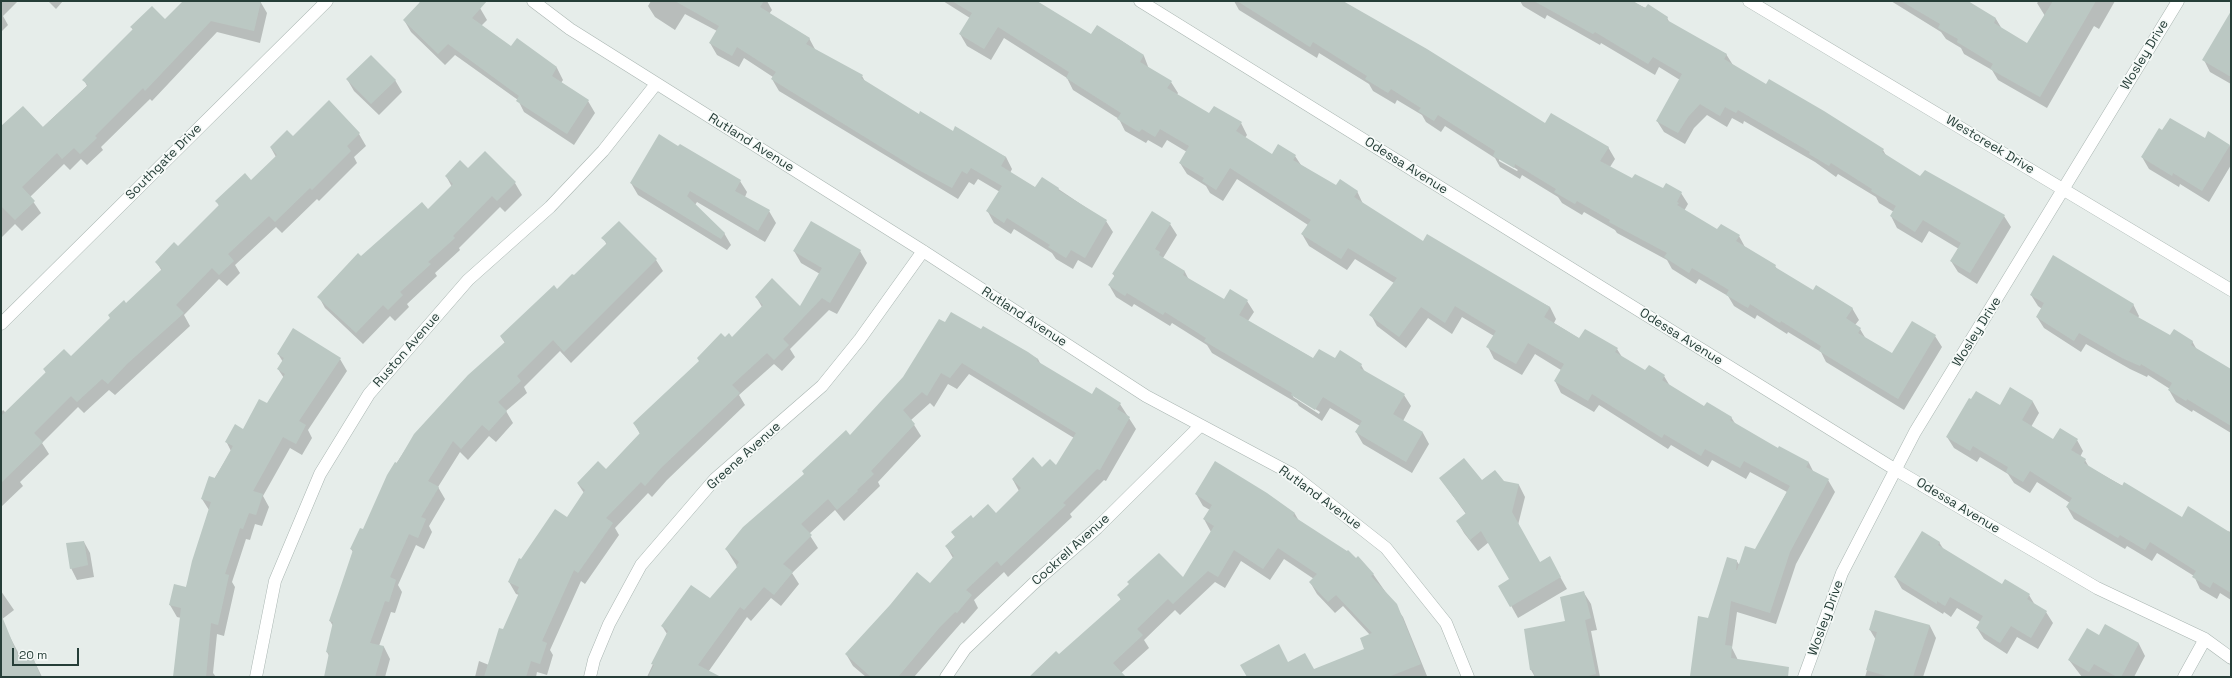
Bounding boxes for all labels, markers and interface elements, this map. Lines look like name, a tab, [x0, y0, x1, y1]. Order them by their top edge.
street label: Wosley Drive	[2118, 17, 2172, 93]
street label: Rutland Avenue	[705, 110, 797, 176]
street label: Westcreek Drive	[1943, 112, 2037, 178]
street label: Southgate Drive	[123, 121, 205, 203]
street label: Odessa Avenue	[1362, 134, 1450, 198]
street label: Rutland Avenue	[978, 284, 1070, 350]
street label: Wosley Drive	[1949, 294, 2005, 370]
street label: Odessa Avenue	[1637, 305, 1725, 369]
street label: Ruston Avenue	[370, 309, 444, 391]
street label: Greene Avenue	[704, 419, 784, 493]
street label: Rutland Avenue	[1276, 463, 1364, 533]
street label: Odessa Avenue	[1913, 475, 2003, 537]
street label: Cockrell Avenue	[1029, 511, 1113, 589]
street label: Wosley Drive	[1805, 578, 1847, 658]
scale bar	[14, 640, 81, 666]
text: 20 m	[19, 647, 47, 663]

